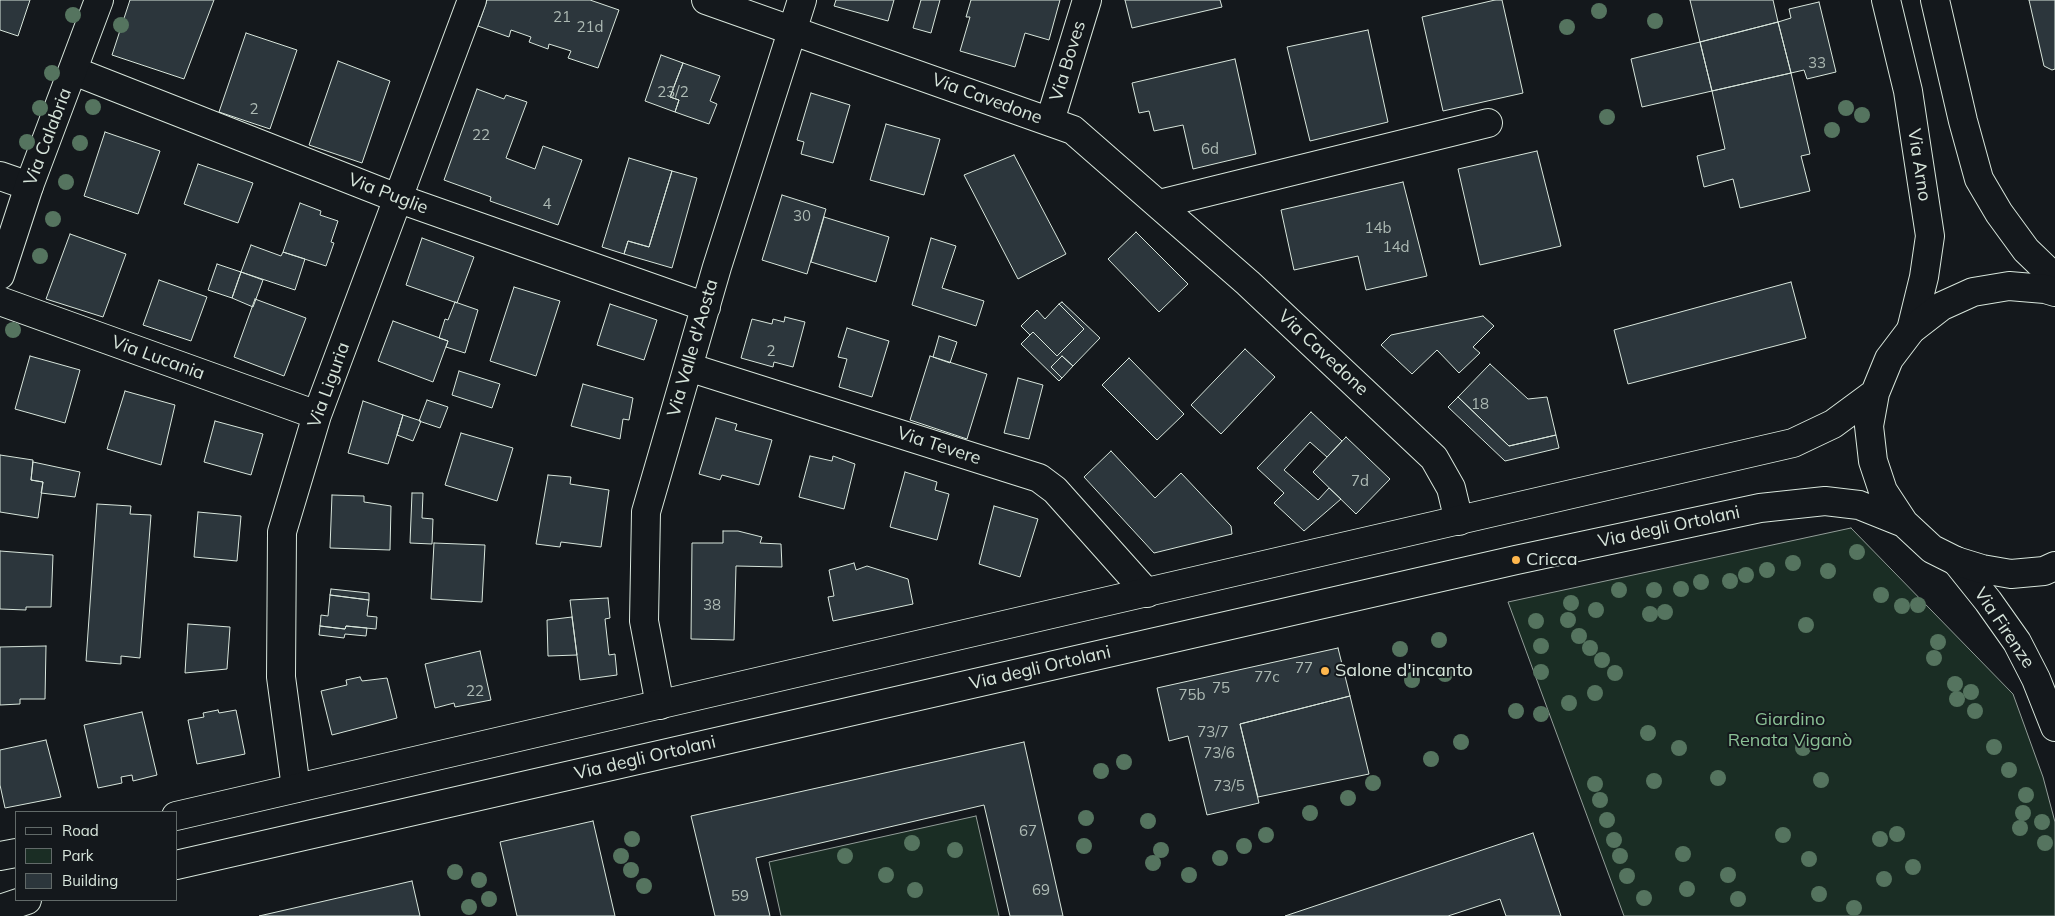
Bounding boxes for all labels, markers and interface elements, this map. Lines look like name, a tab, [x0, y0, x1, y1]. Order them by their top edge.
house number: 21	[553, 8, 571, 26]
house number: 21d	[577, 18, 603, 36]
street label: Via Boves	[1046, 18, 1090, 104]
house number: 33	[1808, 54, 1826, 72]
street label: Via Cavedone	[929, 69, 1045, 129]
house number: 23/2	[657, 83, 689, 101]
street label: Via Calabria	[20, 85, 76, 189]
house number: 2	[250, 100, 258, 118]
house number: 22	[472, 126, 490, 144]
street label: Via Arno	[1903, 127, 1935, 203]
house number: 6d	[1201, 140, 1219, 158]
street label: Via Puglie	[345, 169, 431, 219]
house number: 4	[543, 195, 551, 213]
house number: 30	[793, 207, 811, 225]
house number: 14b	[1365, 219, 1391, 237]
house number: 14d	[1383, 238, 1409, 256]
street label: Via Valle d'Aosta	[663, 277, 723, 419]
street label: Via Cavedone	[1273, 306, 1373, 400]
street label: Via Lucania	[108, 331, 208, 385]
street label: Via Liguria	[304, 339, 354, 431]
house number: 2	[767, 342, 775, 360]
house number: 18	[1471, 395, 1489, 413]
street label: Via Tevere	[894, 422, 984, 470]
house number: 7d	[1351, 472, 1369, 490]
street label: Via degli Ortolani	[1596, 501, 1742, 553]
place label: Cricca	[1526, 549, 1577, 571]
marker: Cricca	[1510, 554, 1522, 566]
street label: Via Firenze	[1969, 584, 2039, 672]
house number: 38	[703, 596, 721, 614]
street label: Via degli Ortolani	[967, 641, 1113, 695]
house number: 77	[1295, 659, 1313, 677]
place label: Salone d'incanto	[1335, 660, 1473, 682]
marker: Salone d'incanto	[1319, 665, 1331, 677]
house number: 77c	[1254, 668, 1280, 686]
house number: 75	[1212, 679, 1230, 697]
house number: 22	[466, 682, 484, 700]
house number: 75b	[1179, 686, 1205, 704]
park label: Giardino Renata Viganò	[1728, 709, 1852, 752]
house number: 73/7	[1197, 723, 1229, 741]
street label: Via degli Ortolani	[572, 731, 718, 785]
house number: 73/6	[1203, 744, 1235, 762]
house number: 73/5	[1213, 777, 1245, 795]
legend	[15, 811, 178, 901]
text: Road	[62, 821, 99, 840]
house number: 67	[1019, 822, 1037, 840]
text: Park	[62, 846, 94, 865]
text: Building	[62, 871, 118, 890]
house number: 69	[1032, 881, 1050, 899]
house number: 59	[731, 887, 749, 905]

